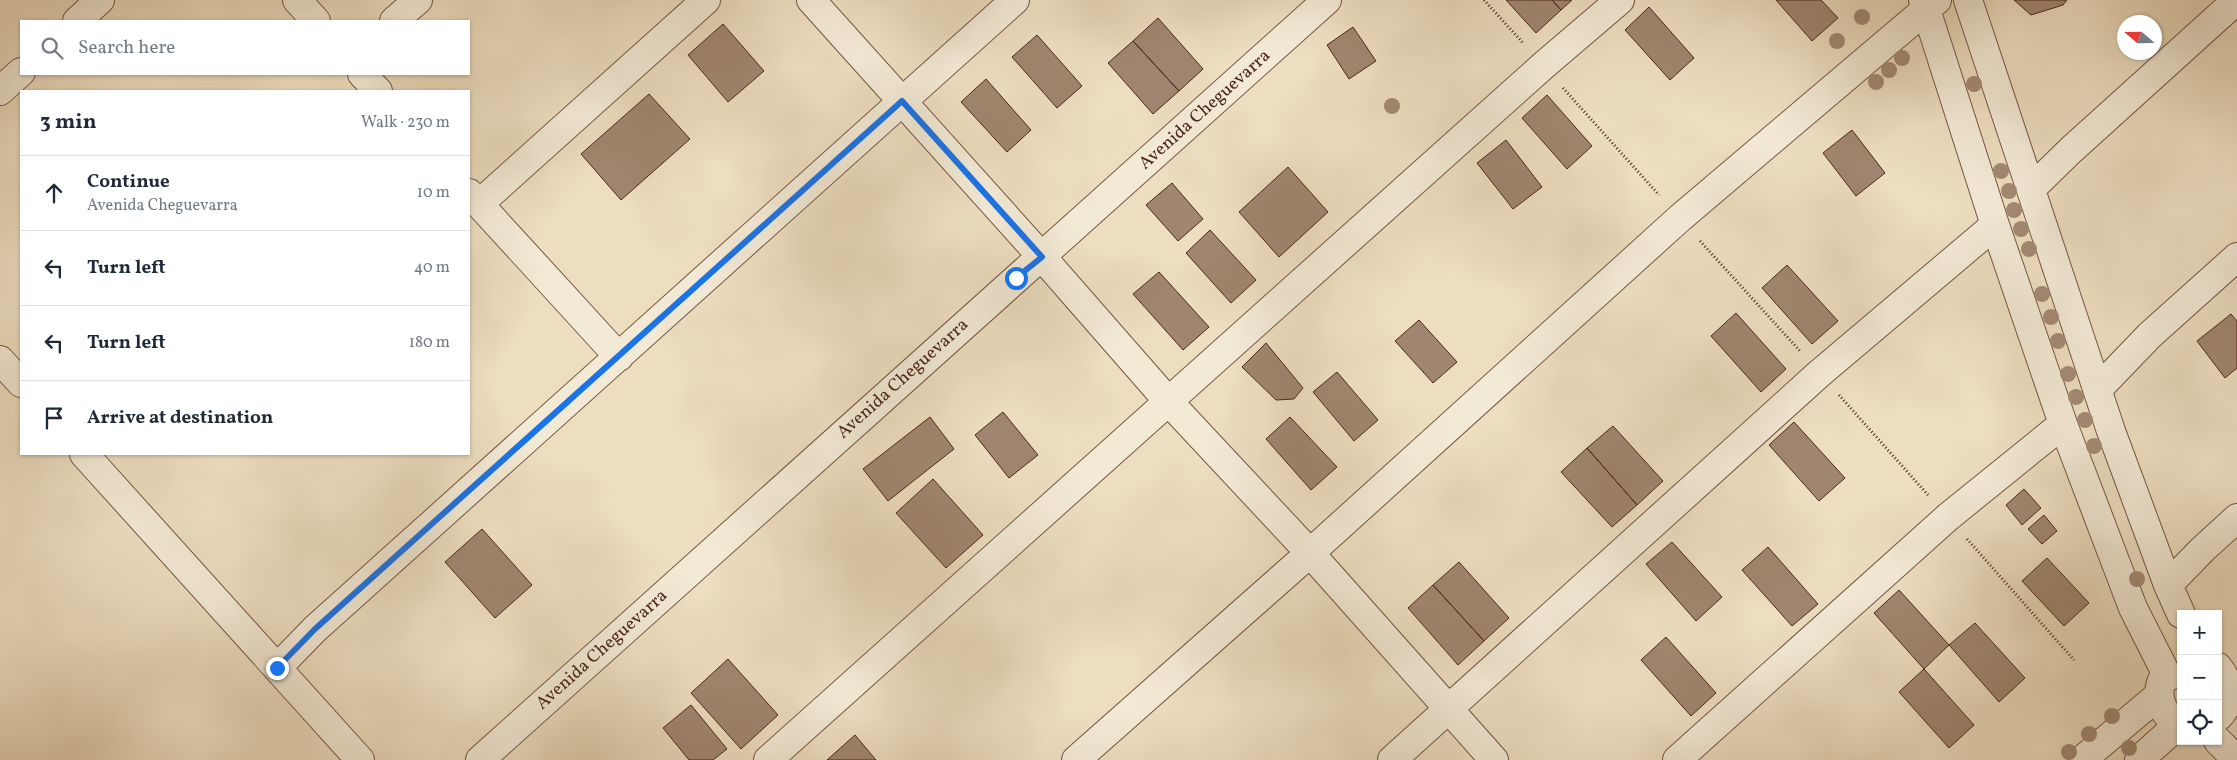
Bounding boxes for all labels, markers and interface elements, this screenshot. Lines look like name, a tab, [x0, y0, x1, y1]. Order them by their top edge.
north arrow	[2117, 15, 2162, 60]
search box	[20, 20, 470, 75]
icon: search	[38, 34, 66, 62]
text: Search here	[78, 35, 175, 61]
street label: Avenida Cheguevarra	[1134, 44, 1276, 176]
text: 3 min	[40, 108, 96, 137]
text: Walk · 230 m	[361, 112, 450, 134]
text: Continue	[87, 169, 170, 195]
icon: ahead	[40, 179, 68, 207]
text: 10 m	[417, 182, 450, 204]
text: Avenida Cheguevarra	[87, 195, 238, 217]
icon: left	[40, 254, 68, 282]
text: Turn left	[87, 255, 166, 281]
text: 40 m	[414, 257, 450, 279]
route start	[1005, 267, 1028, 290]
street label: Avenida Cheguevarra	[832, 313, 974, 445]
icon: left	[40, 329, 68, 357]
text: Turn left	[87, 330, 166, 356]
text: 180 m	[409, 332, 450, 354]
icon: arrive	[40, 404, 68, 432]
text: Arrive at destination	[87, 405, 273, 431]
street label: Avenida Cheguevarra	[531, 584, 673, 716]
map controls	[2177, 610, 2222, 745]
button: +	[2177, 610, 2222, 655]
button: −	[2177, 655, 2222, 700]
route end	[266, 657, 289, 680]
button: locate	[2177, 700, 2222, 745]

